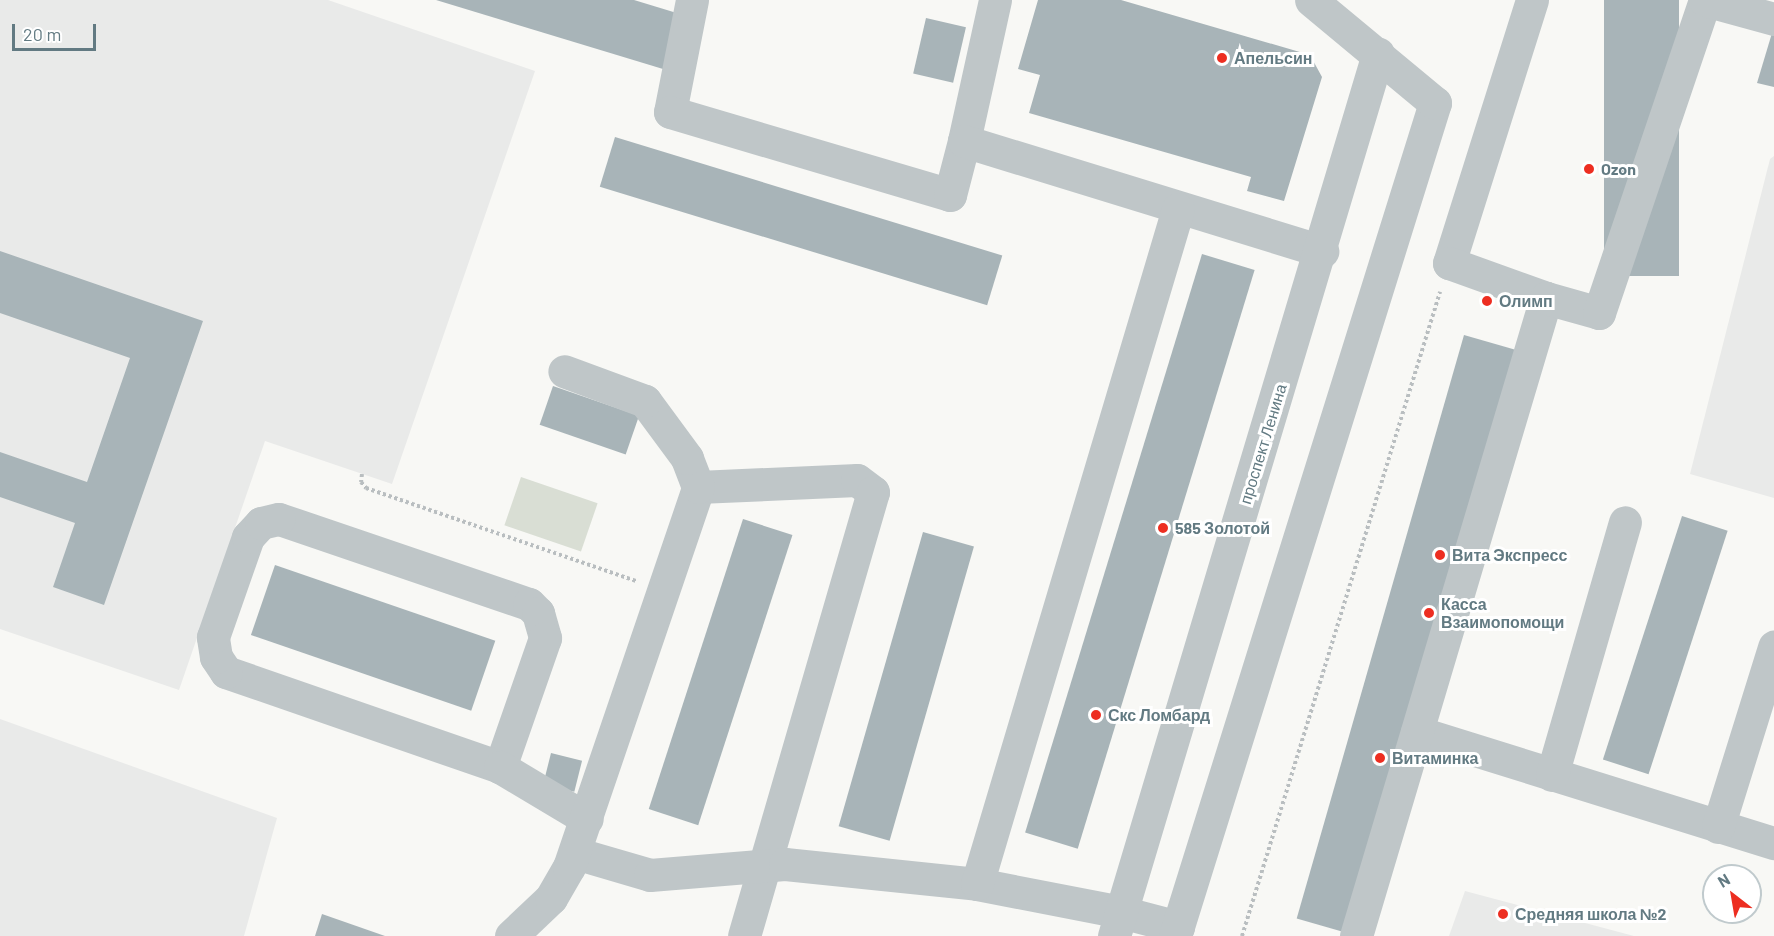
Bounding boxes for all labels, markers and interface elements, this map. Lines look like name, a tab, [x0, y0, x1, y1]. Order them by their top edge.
scale bar	[15, 12, 99, 50]
text: 20 m	[23, 23, 61, 45]
place label: Апельсин	[1234, 48, 1313, 68]
marker: Апельсин	[1215, 51, 1229, 65]
place label: Ozon	[1601, 159, 1636, 179]
marker: Ozon	[1582, 162, 1596, 176]
place label: Олимп	[1499, 291, 1553, 311]
marker: Олимп	[1480, 294, 1494, 308]
street label: проспект Ленина	[1236, 382, 1290, 506]
place label: 585 Золотой	[1175, 518, 1270, 538]
marker: 585 Золотой	[1156, 521, 1170, 535]
place label: Вита Экспресс	[1452, 545, 1567, 565]
marker: Вита Экспресс	[1433, 548, 1447, 562]
place label: Касса Взаимопомощи	[1441, 594, 1564, 632]
marker: Касса Взаимопомощи	[1422, 606, 1436, 620]
place label: Скс Ломбард	[1108, 705, 1210, 725]
marker: Скс Ломбард	[1089, 708, 1103, 722]
place label: Витаминка	[1392, 748, 1478, 768]
marker: Витаминка	[1373, 751, 1387, 765]
north arrow	[1702, 864, 1762, 924]
text: N	[1714, 869, 1733, 891]
place label: Средняя школа №2	[1515, 904, 1666, 924]
marker: Средняя школа №2	[1496, 907, 1510, 921]

